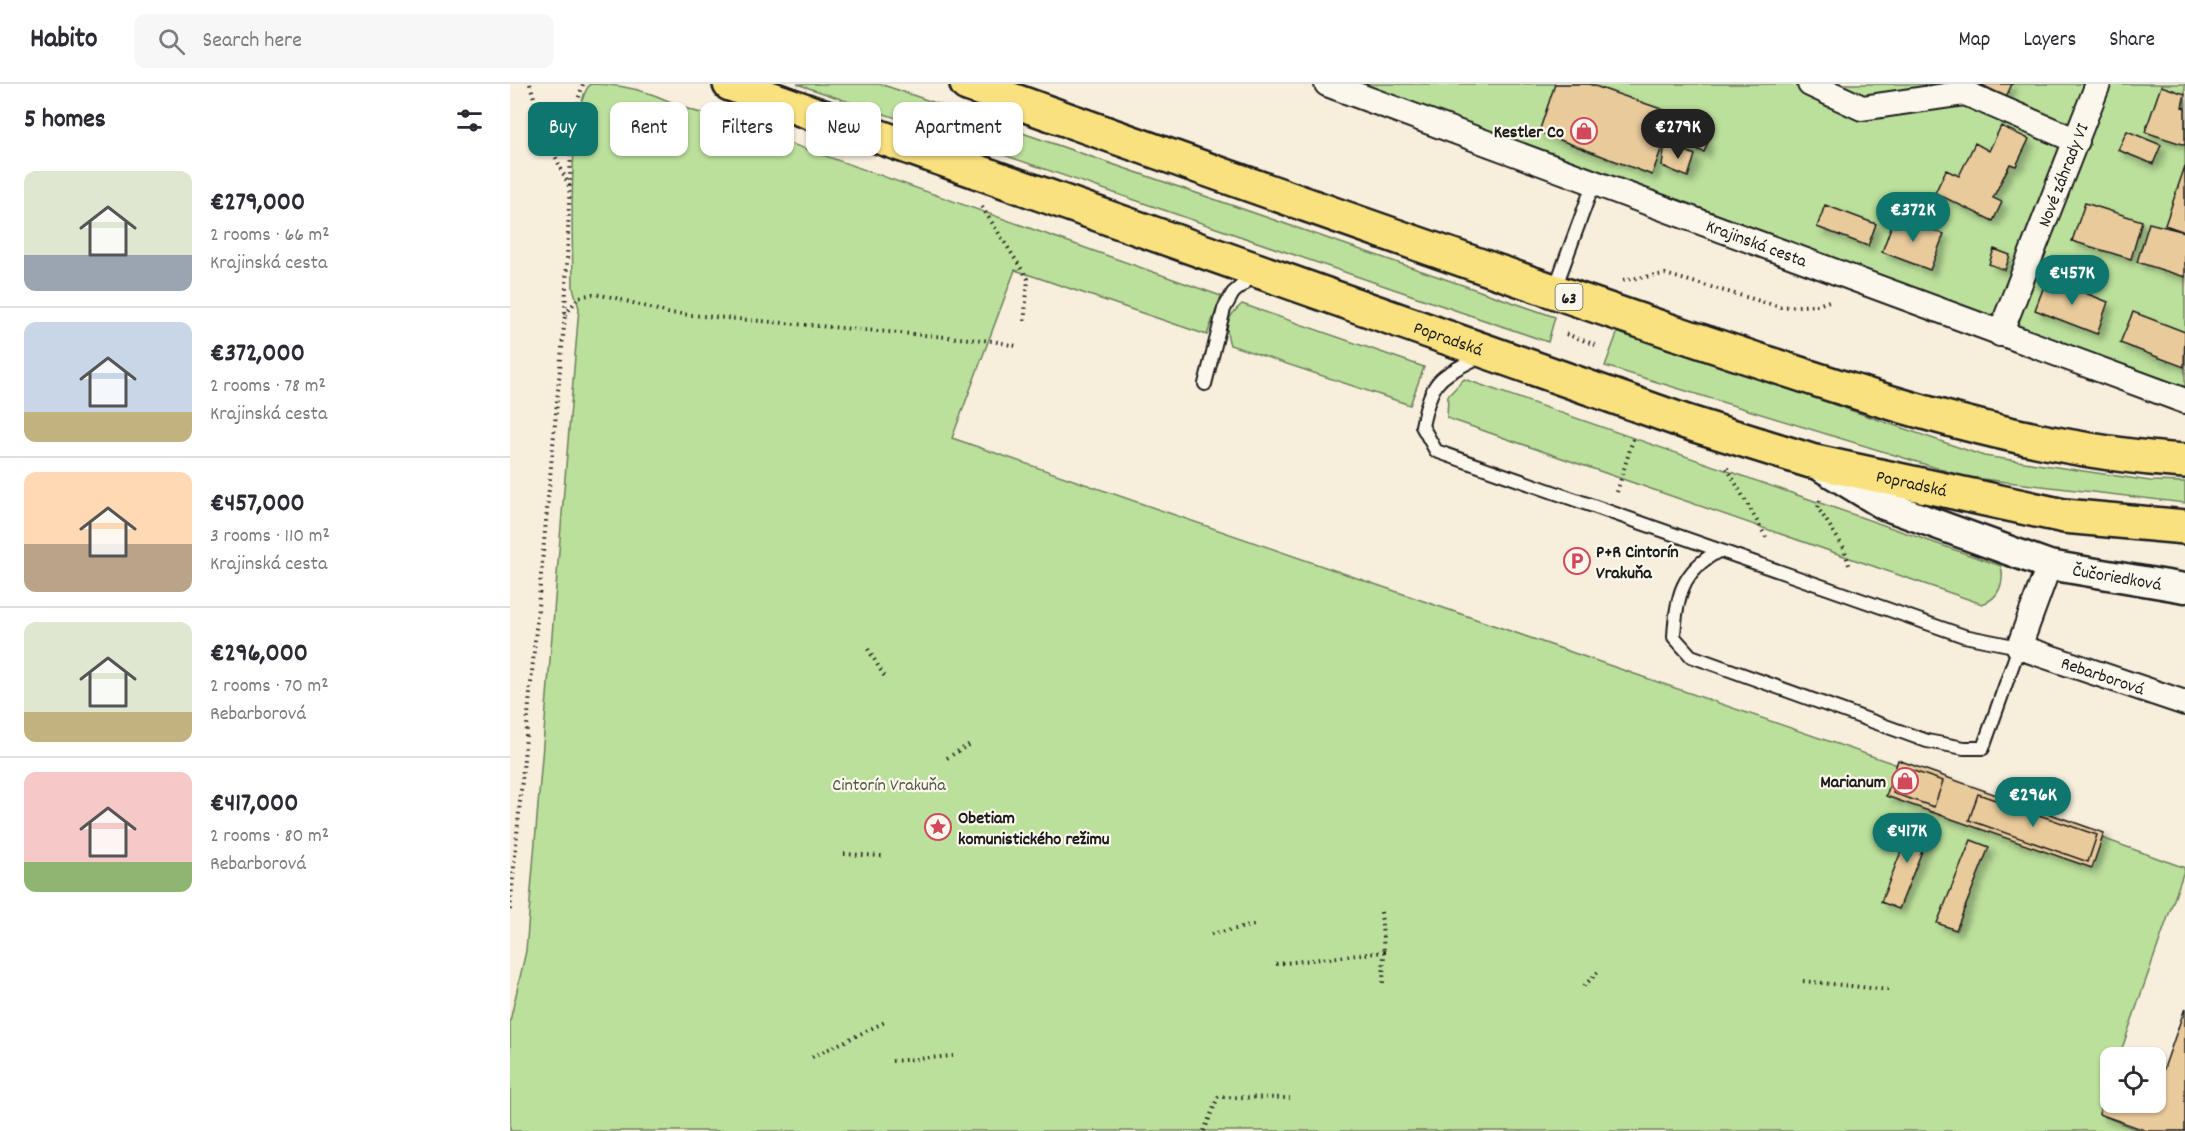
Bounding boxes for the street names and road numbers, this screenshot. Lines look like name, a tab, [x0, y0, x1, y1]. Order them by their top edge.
street label: Nové záhrady VI	[2033, 120, 2097, 231]
street label: Krajinská cesta	[1702, 215, 1810, 275]
road number: 63	[1556, 284, 1582, 310]
street label: Popradská	[1409, 317, 1486, 364]
street label: Popradská	[1873, 465, 1949, 505]
street label: Čučoriedková	[2070, 559, 2163, 599]
street label: Rebarborová	[2057, 652, 2147, 703]

